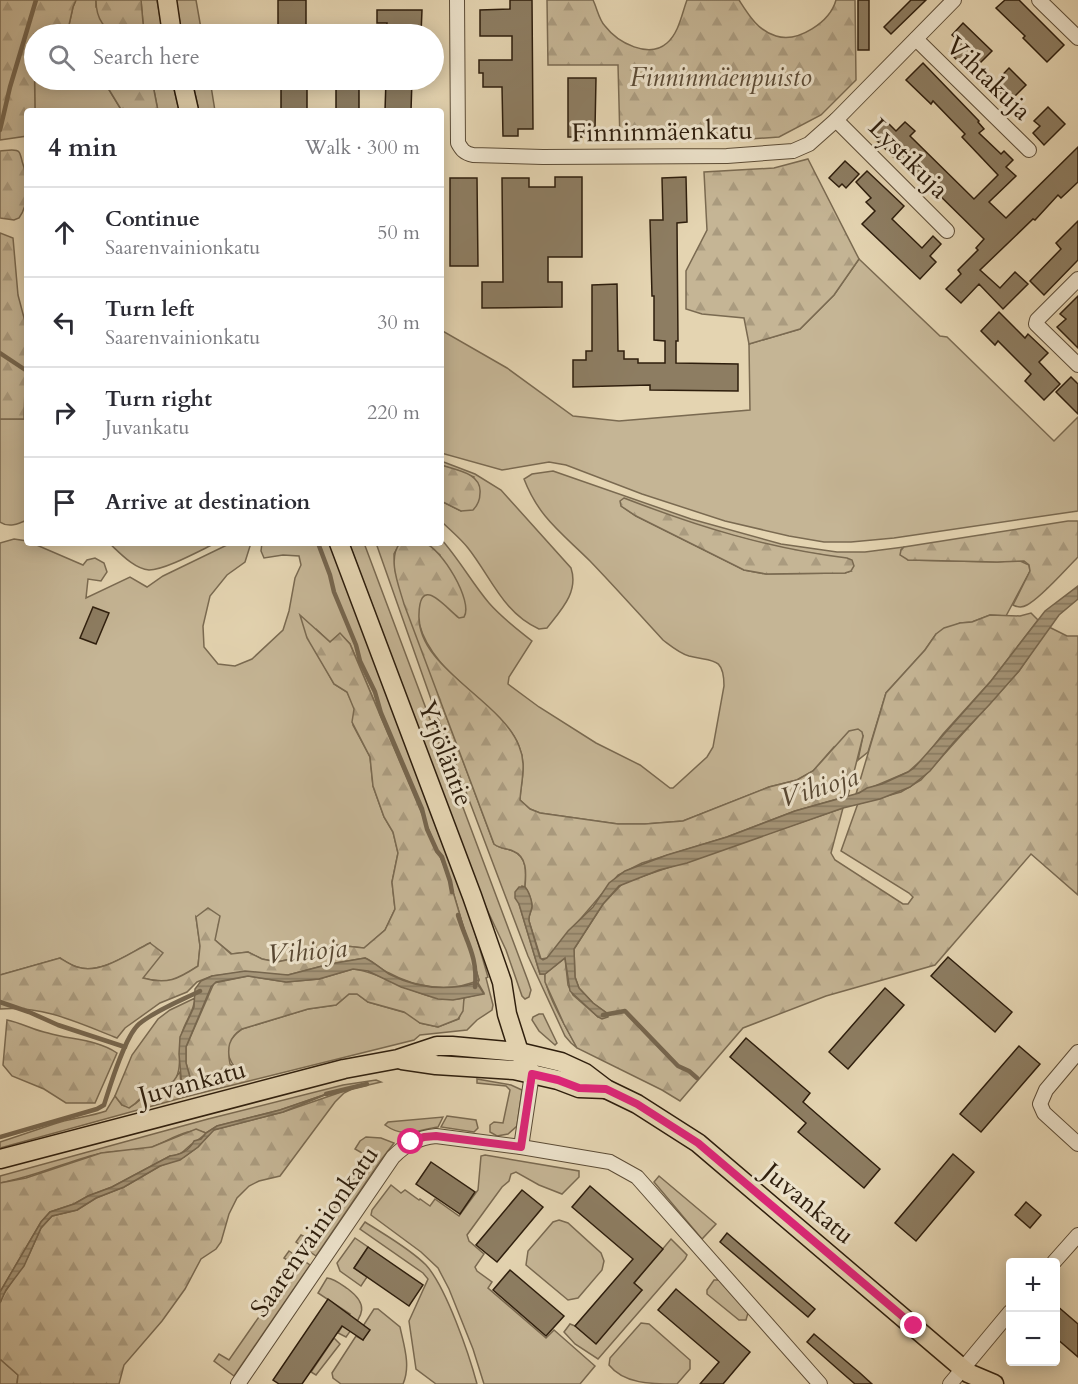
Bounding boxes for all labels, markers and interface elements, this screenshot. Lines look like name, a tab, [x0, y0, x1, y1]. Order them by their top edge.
search box	[24, 24, 444, 90]
street label: Vihtakuja	[938, 29, 1039, 128]
icon: search	[45, 41, 78, 74]
text: Search here	[93, 42, 200, 72]
park label: Finninmäenpuisto	[630, 60, 812, 95]
street label: Lystikuja	[861, 110, 957, 206]
street label: Finninmäenkatu	[571, 112, 753, 151]
text: 4 min	[48, 130, 117, 165]
text: Walk · 300 m	[305, 134, 420, 161]
text: Continue	[105, 204, 200, 234]
icon: ahead	[48, 216, 81, 249]
text: 50 m	[377, 219, 420, 246]
text: Saarenvainionkatu	[105, 234, 260, 261]
text: Turn left	[105, 294, 194, 324]
icon: left	[48, 306, 81, 339]
text: 30 m	[377, 309, 420, 336]
text: Saarenvainionkatu	[105, 324, 260, 351]
text: Turn right	[105, 384, 212, 414]
icon: right	[48, 396, 81, 429]
text: 220 m	[367, 399, 420, 426]
text: Juvankatu	[105, 414, 190, 441]
icon: arrive	[48, 486, 81, 519]
text: Arrive at destination	[105, 487, 310, 517]
street label: Yrjöläntie	[409, 695, 482, 811]
water label: Vihioja	[775, 758, 863, 817]
water label: Vihioja	[265, 930, 349, 973]
street label: Juvankatu	[131, 1051, 250, 1115]
route start	[397, 1128, 423, 1154]
street label: Saarenvainionkatu	[242, 1139, 387, 1324]
street label: Juvankatu	[752, 1152, 862, 1252]
map controls	[1006, 1258, 1060, 1366]
button: +	[1006, 1258, 1060, 1312]
route end	[900, 1312, 926, 1338]
button: −	[1006, 1312, 1060, 1366]

